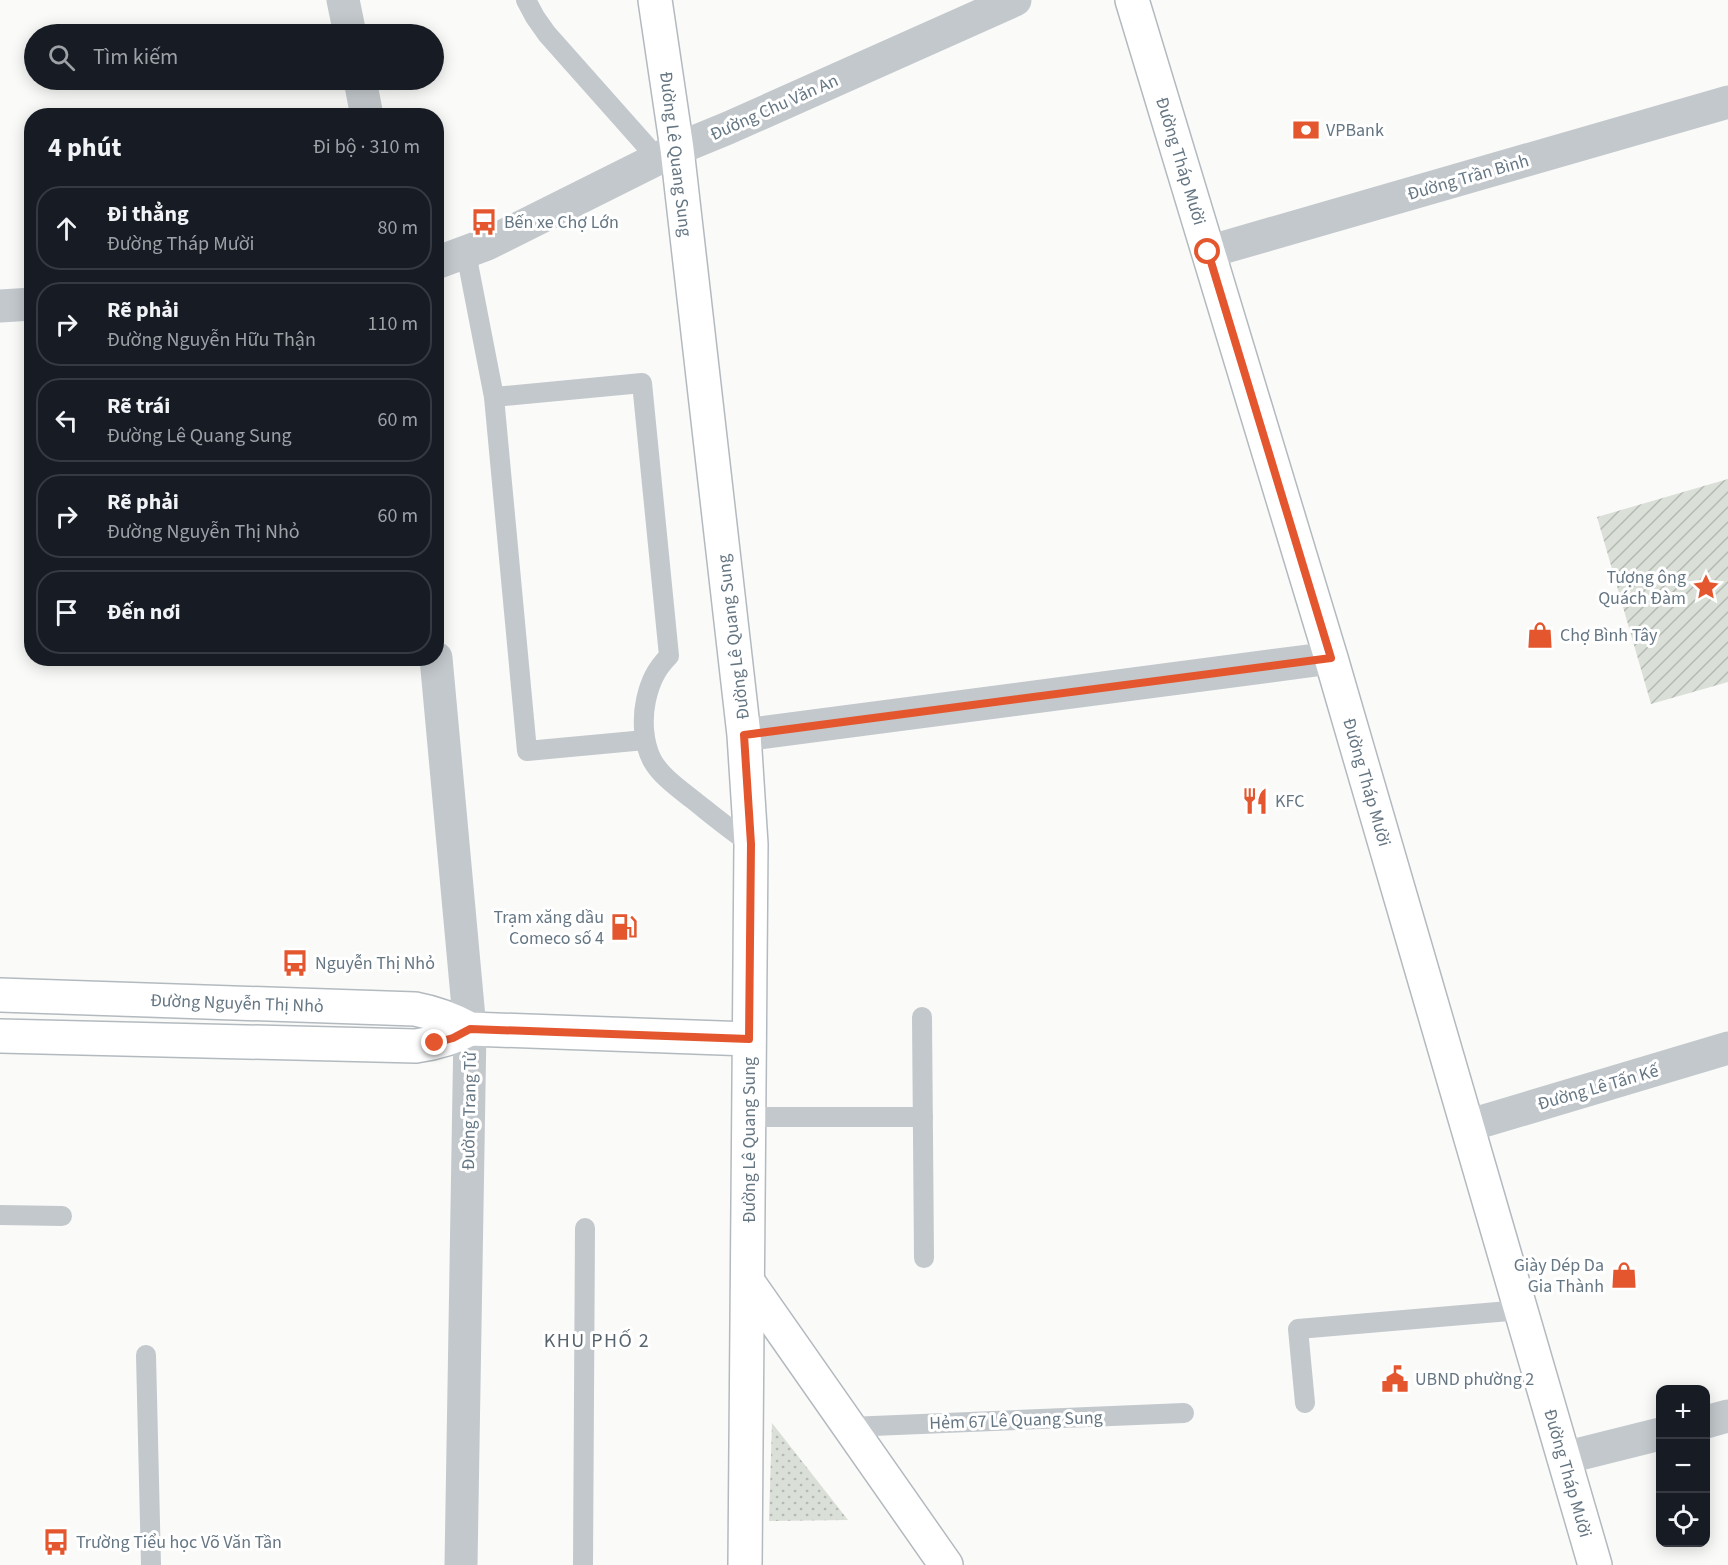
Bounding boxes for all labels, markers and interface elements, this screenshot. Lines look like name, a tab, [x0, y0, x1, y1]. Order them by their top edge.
search box	[24, 24, 444, 90]
icon: search	[45, 41, 78, 74]
text: Tìm kiếm	[93, 41, 178, 73]
street label: Đường Chu Văn An	[706, 68, 842, 147]
street label: Đường Lê Quang Sung	[653, 70, 698, 238]
street label: Đường Tháp Mười	[1149, 94, 1212, 228]
bank icon: VPBank	[1291, 115, 1321, 145]
place label: VPBank	[1326, 118, 1384, 143]
text: 4 phút	[48, 129, 121, 166]
text: Đi bộ · 310 m	[313, 133, 420, 161]
street label: Đường Trần Bình	[1404, 148, 1532, 207]
text: Đi thẳng	[107, 198, 189, 230]
bus stop icon: Bến xe Chợ Lớn	[469, 207, 499, 237]
place label: Bến xe Chợ Lớn	[504, 210, 619, 235]
icon: ahead	[50, 212, 83, 245]
text: 80 m	[378, 214, 418, 242]
text: Đường Tháp Mười	[107, 230, 254, 258]
route start	[1194, 238, 1220, 264]
text: Rẽ phải	[107, 294, 179, 326]
icon: right	[50, 308, 83, 341]
text: 110 m	[368, 310, 418, 338]
text: Đường Nguyễn Hữu Thận	[107, 326, 316, 354]
text: Rẽ trái	[107, 390, 170, 422]
icon: left	[50, 404, 83, 437]
text: 60 m	[378, 406, 418, 434]
text: Đường Lê Quang Sung	[107, 422, 292, 450]
text: Rẽ phải	[107, 486, 179, 518]
icon: right	[50, 500, 83, 533]
text: 60 m	[378, 502, 418, 530]
text: Đường Nguyễn Thị Nhỏ	[107, 518, 300, 546]
street label: Đường Lê Quang Sung	[711, 553, 756, 721]
place label: Tượng ông Quách Đàm	[1598, 565, 1686, 611]
place icon: Tượng ông Quách Đàm	[1691, 572, 1721, 602]
icon: arrive	[50, 596, 83, 629]
text: Đến nơi	[107, 596, 181, 628]
shop icon: Chợ Bình Tây	[1525, 620, 1555, 650]
place label: Chợ Bình Tây	[1560, 623, 1658, 648]
street label: Đường Tháp Mười	[1336, 715, 1397, 849]
restaurant icon: KFC	[1240, 786, 1270, 816]
place label: KFC	[1275, 789, 1304, 814]
place label: Trạm xăng dầu Comeco số 4	[493, 905, 604, 951]
fuel station icon: Trạm xăng dầu Comeco số 4	[609, 912, 639, 942]
bus stop icon: Nguyễn Thị Nhỏ	[280, 948, 310, 978]
place label: Nguyễn Thị Nhỏ	[315, 951, 435, 976]
street label: Đường Nguyễn Thị Nhỏ	[150, 988, 324, 1019]
route end	[421, 1029, 447, 1055]
street label: Đường Trang Tử	[456, 1050, 483, 1170]
street label: Đường Lê Quang Sung	[737, 1057, 762, 1223]
street label: Đường Lê Tấn Kế	[1535, 1058, 1663, 1117]
place label: Giày Dép Da Gia Thành	[1514, 1253, 1604, 1299]
shop icon: Giày Dép Da Gia Thành	[1609, 1260, 1639, 1290]
district label: KHU PHỐ 2	[544, 1327, 650, 1355]
public building icon: UBND phường 2	[1380, 1364, 1410, 1394]
place label: UBND phường 2	[1415, 1367, 1534, 1392]
map controls	[1656, 1385, 1710, 1547]
button: +	[1656, 1385, 1710, 1439]
street label: Hẻm 67 Lê Quang Sung	[929, 1405, 1103, 1436]
street label: Đường Tháp Mười	[1537, 1406, 1598, 1540]
button: −	[1656, 1439, 1710, 1493]
button: locate	[1656, 1493, 1710, 1547]
bus stop icon: Trường Tiểu học Võ Văn Tần	[41, 1527, 71, 1557]
place label: Trường Tiểu học Võ Văn Tần	[76, 1530, 282, 1555]

